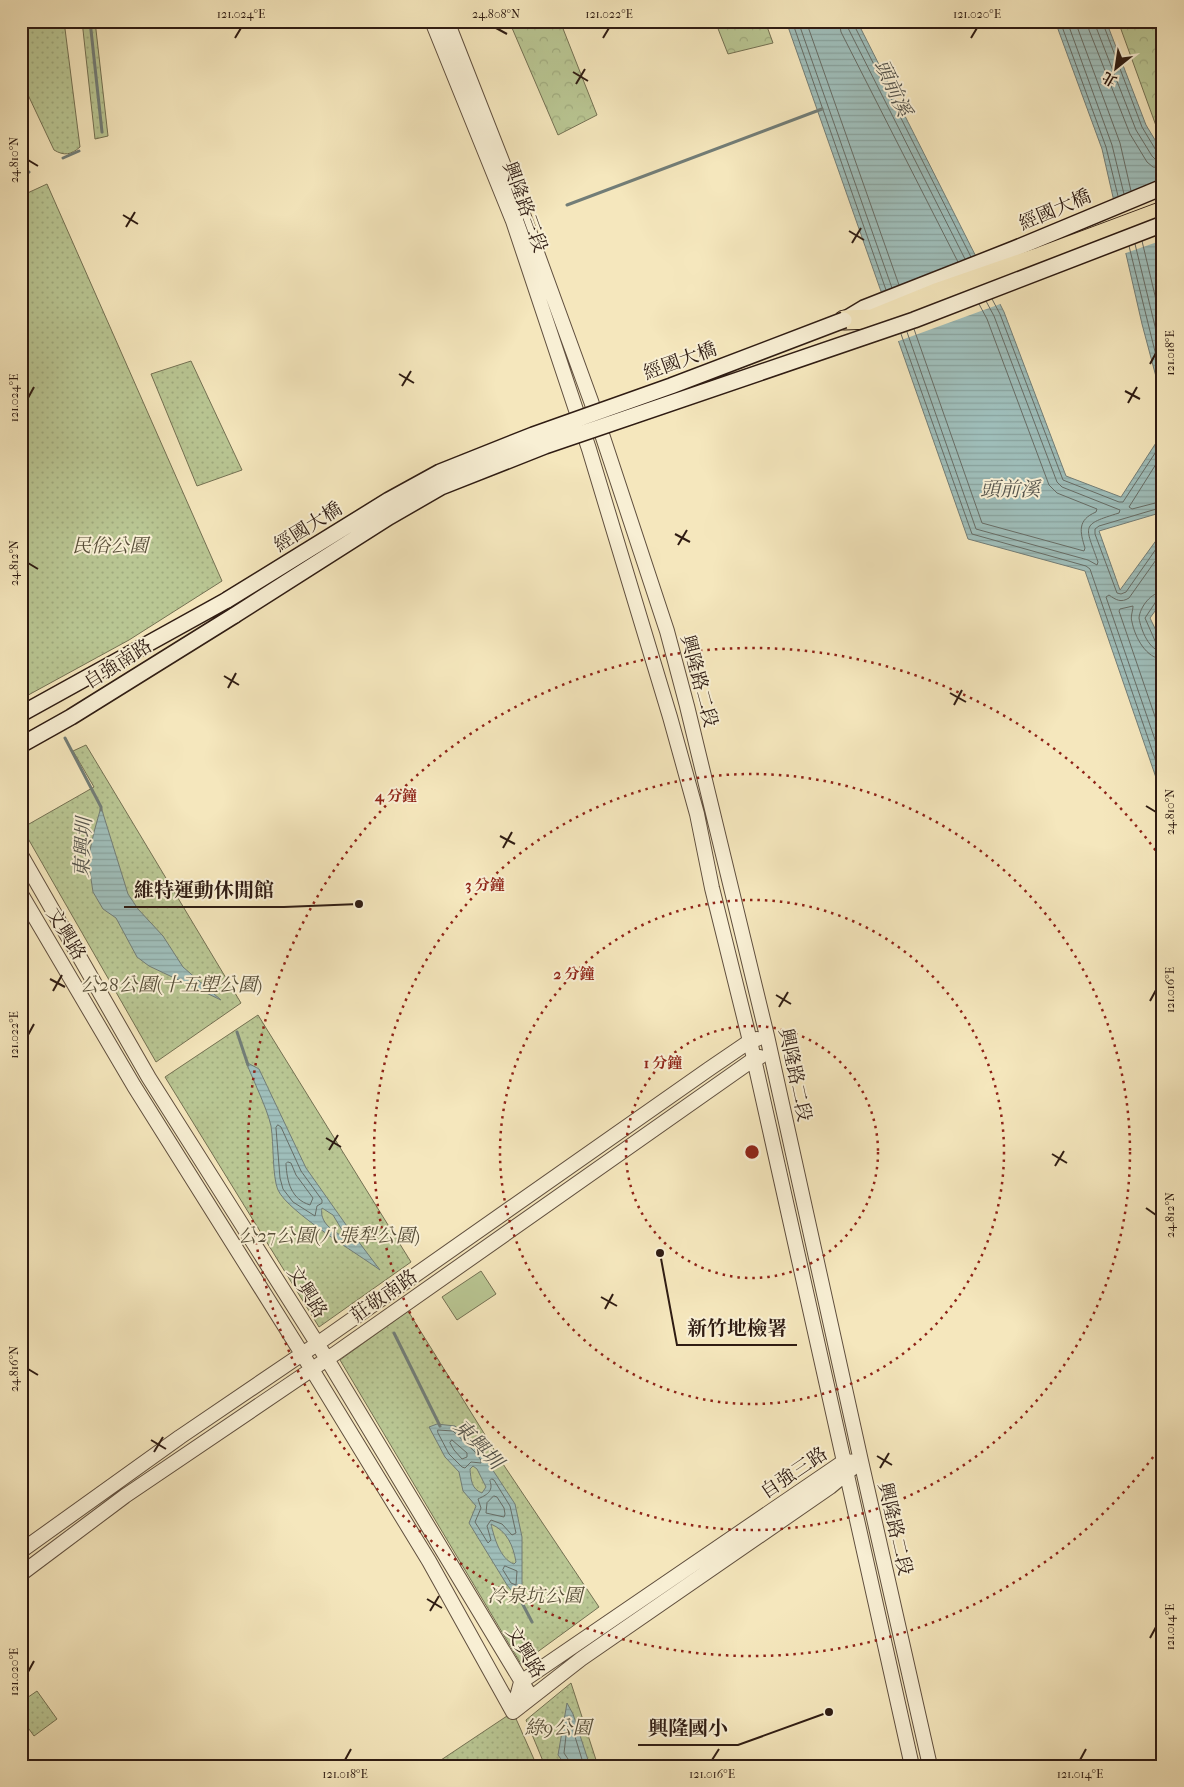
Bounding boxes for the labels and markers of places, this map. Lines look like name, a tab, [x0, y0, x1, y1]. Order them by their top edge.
callout: 維特運動休閒館	[124, 872, 284, 907]
centre of rings	[743, 1143, 761, 1161]
callout: 新竹地檢署	[677, 1310, 797, 1345]
callout: 興隆國小	[638, 1710, 738, 1745]

